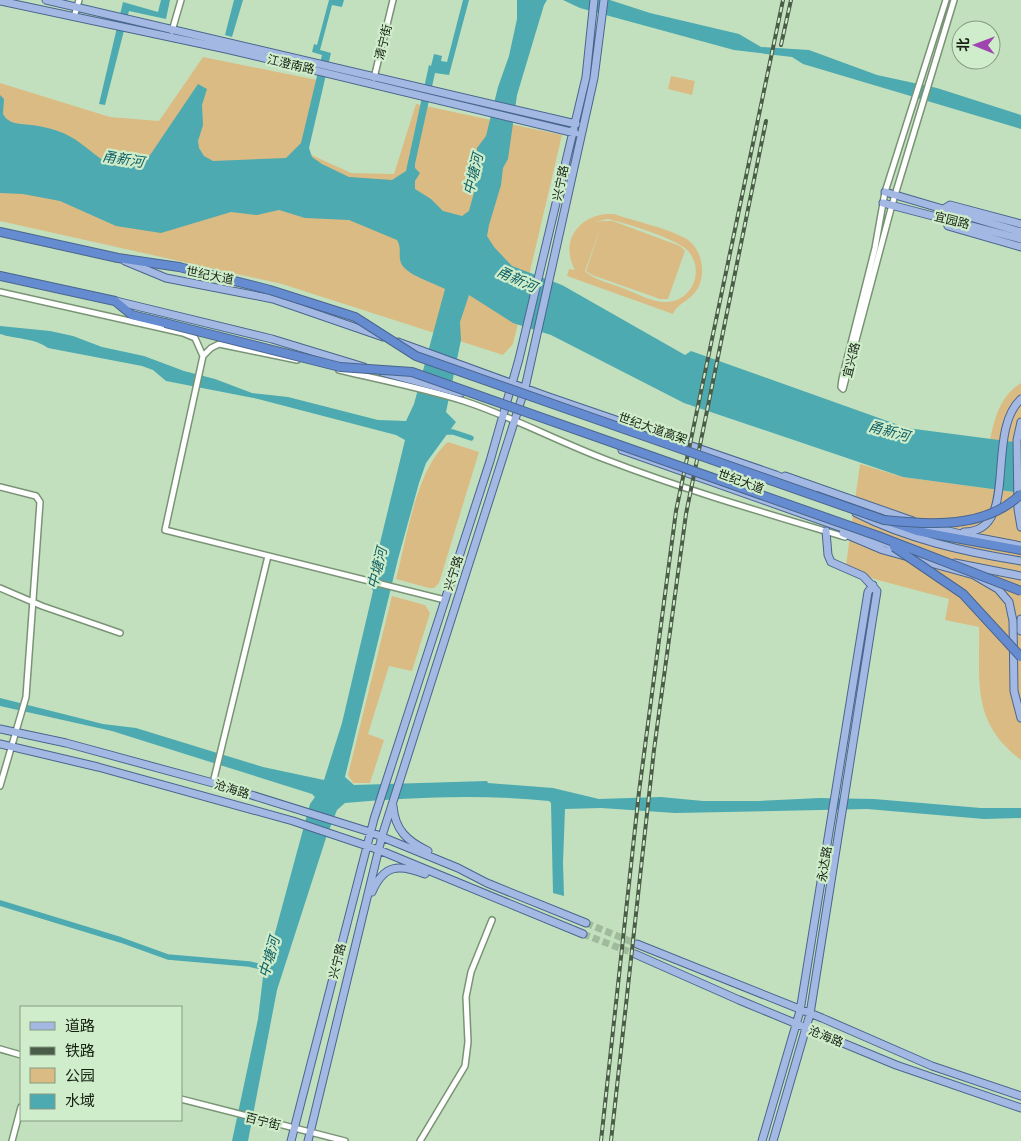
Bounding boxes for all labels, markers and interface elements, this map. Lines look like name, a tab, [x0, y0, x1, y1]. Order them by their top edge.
north arrow	[951, 20, 1001, 70]
street label: 清宁街	[370, 22, 396, 62]
text: 北	[953, 38, 973, 52]
street label: 江澄南路	[266, 50, 316, 78]
water label: 甬新河	[101, 146, 148, 173]
water label: 中塘河	[458, 148, 489, 197]
street label: 兴宁路	[548, 164, 572, 202]
street label: 宜园路	[932, 207, 972, 233]
water label: 甬新河	[494, 261, 543, 298]
street label: 世纪大道	[185, 262, 235, 288]
street label: 宜兴路	[838, 340, 864, 380]
street label: 世纪大道高架	[616, 408, 690, 448]
water label: 甬新河	[866, 416, 915, 447]
street label: 世纪大道	[716, 465, 766, 497]
water label: 中塘河	[362, 542, 393, 591]
street label: 兴宁路	[439, 553, 467, 593]
street label: 沧海路	[212, 776, 252, 802]
street label: 永达路	[813, 845, 835, 883]
water label: 中塘河	[254, 931, 285, 980]
street label: 兴宁路	[324, 941, 350, 981]
legend	[20, 1006, 182, 1121]
text: 道路	[65, 1015, 95, 1036]
street label: 沧海路	[806, 1021, 846, 1051]
text: 铁路	[65, 1040, 95, 1061]
text: 公园	[65, 1065, 95, 1086]
text: 水域	[65, 1090, 95, 1111]
street label: 百宁街	[243, 1108, 283, 1134]

